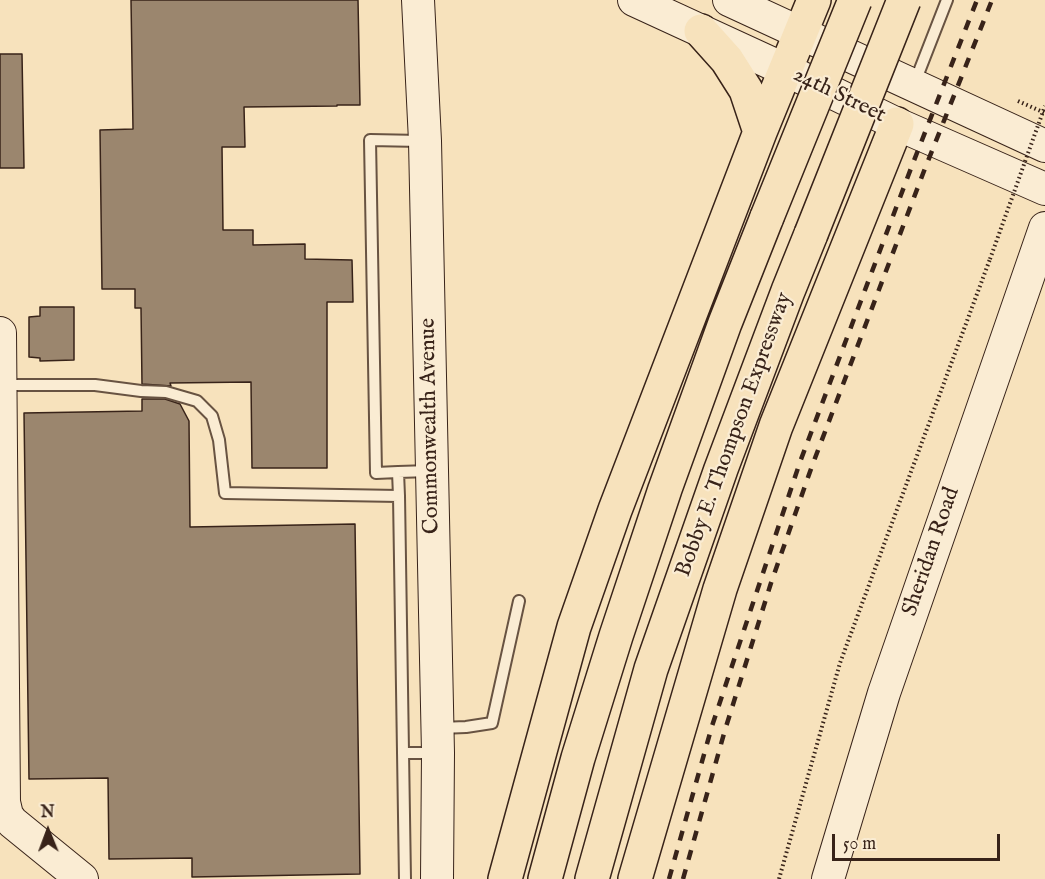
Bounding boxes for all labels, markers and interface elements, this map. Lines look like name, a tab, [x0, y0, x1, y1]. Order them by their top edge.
street label: 24th Street	[788, 62, 890, 130]
street label: Bobby E. Thompson Expressway	[671, 289, 799, 581]
street label: Commonwealth Avenue	[416, 318, 446, 534]
street label: Sheridan Road	[898, 484, 966, 620]
north arrow	[18, 801, 78, 861]
text: N	[41, 803, 55, 823]
scale bar	[835, 822, 1003, 860]
text: 50 m	[843, 833, 876, 856]

